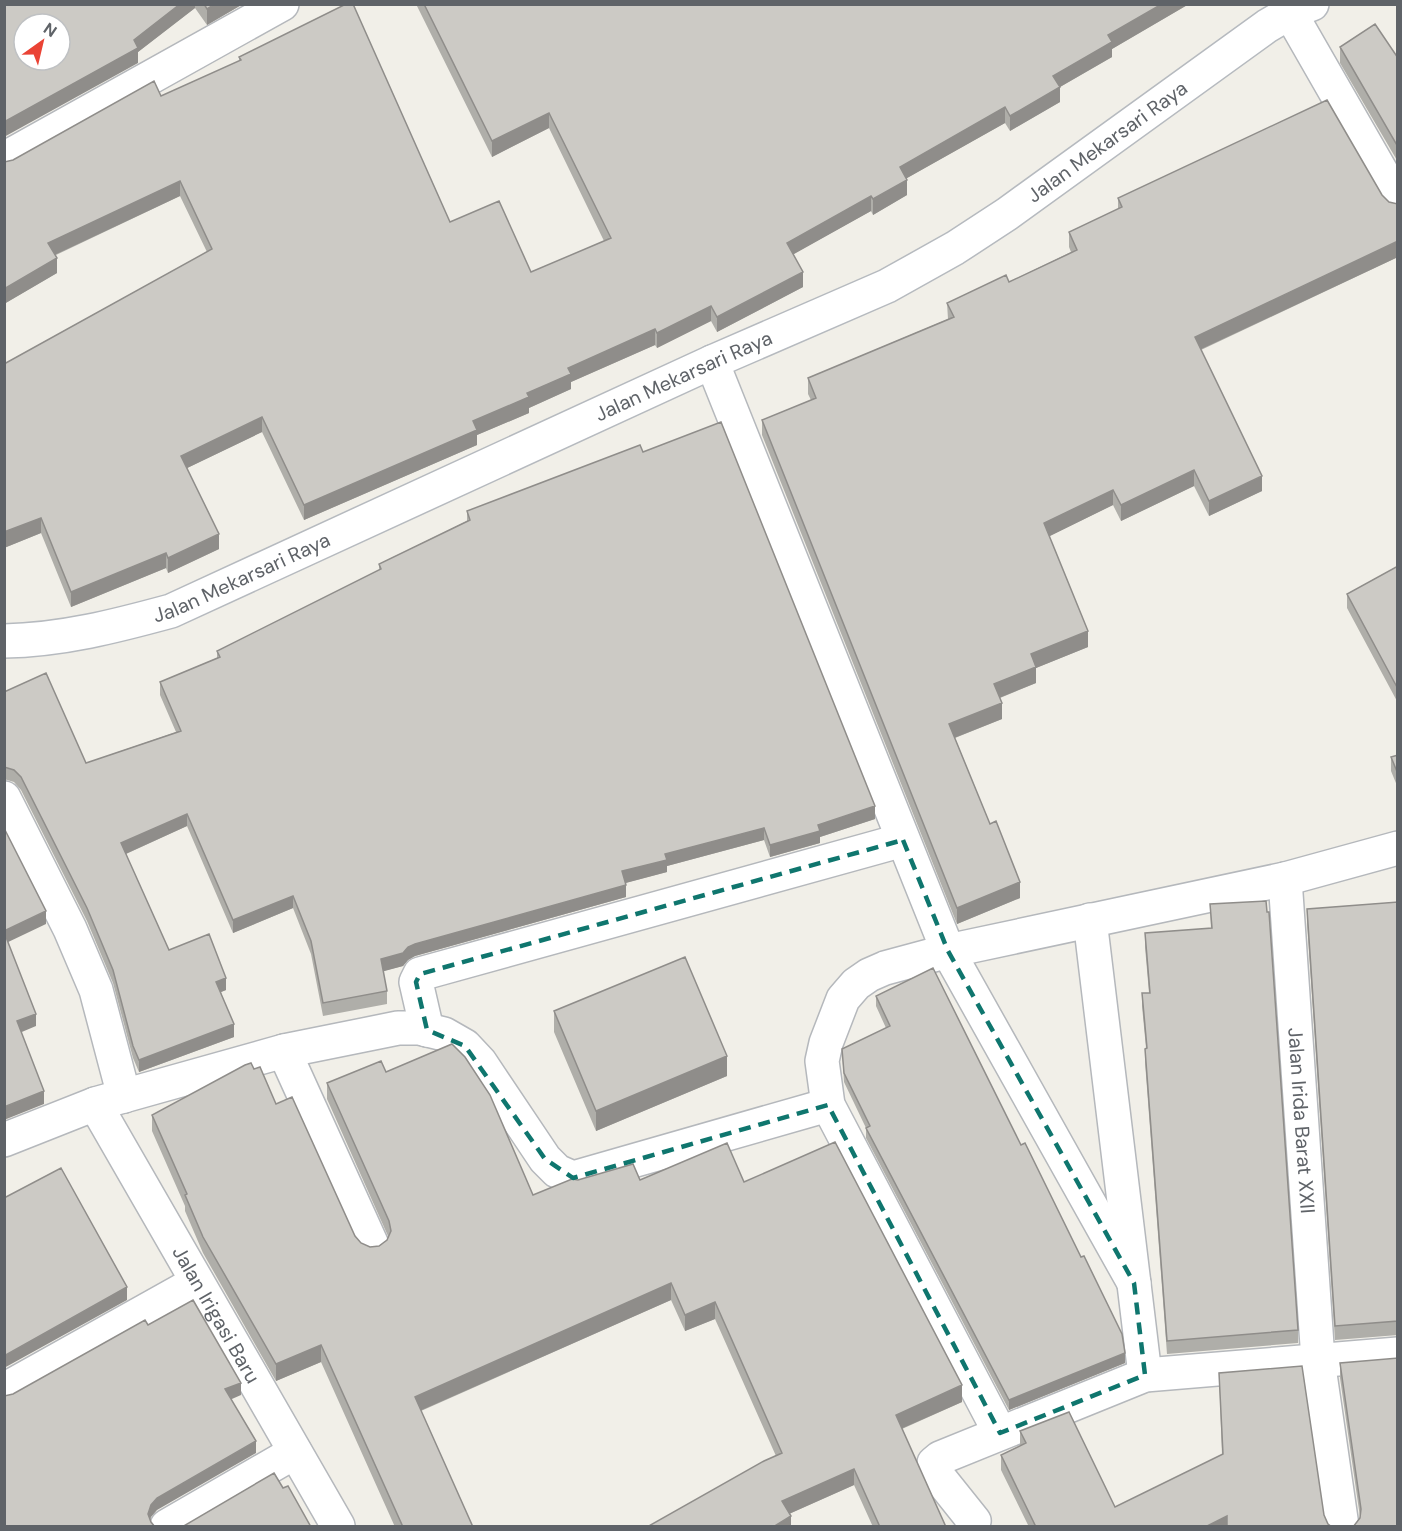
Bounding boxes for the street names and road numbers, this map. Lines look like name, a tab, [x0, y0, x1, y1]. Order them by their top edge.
street label: Jalan Mekarsari Raya	[1022, 75, 1192, 208]
street label: Jalan Mekarsari Raya	[591, 325, 776, 427]
street label: Jalan Mekarsari Raya	[150, 527, 334, 628]
street label: Jalan Irida Barat XXII	[1282, 1027, 1321, 1214]
street label: Jalan Irigasi Baru	[167, 1241, 266, 1388]

